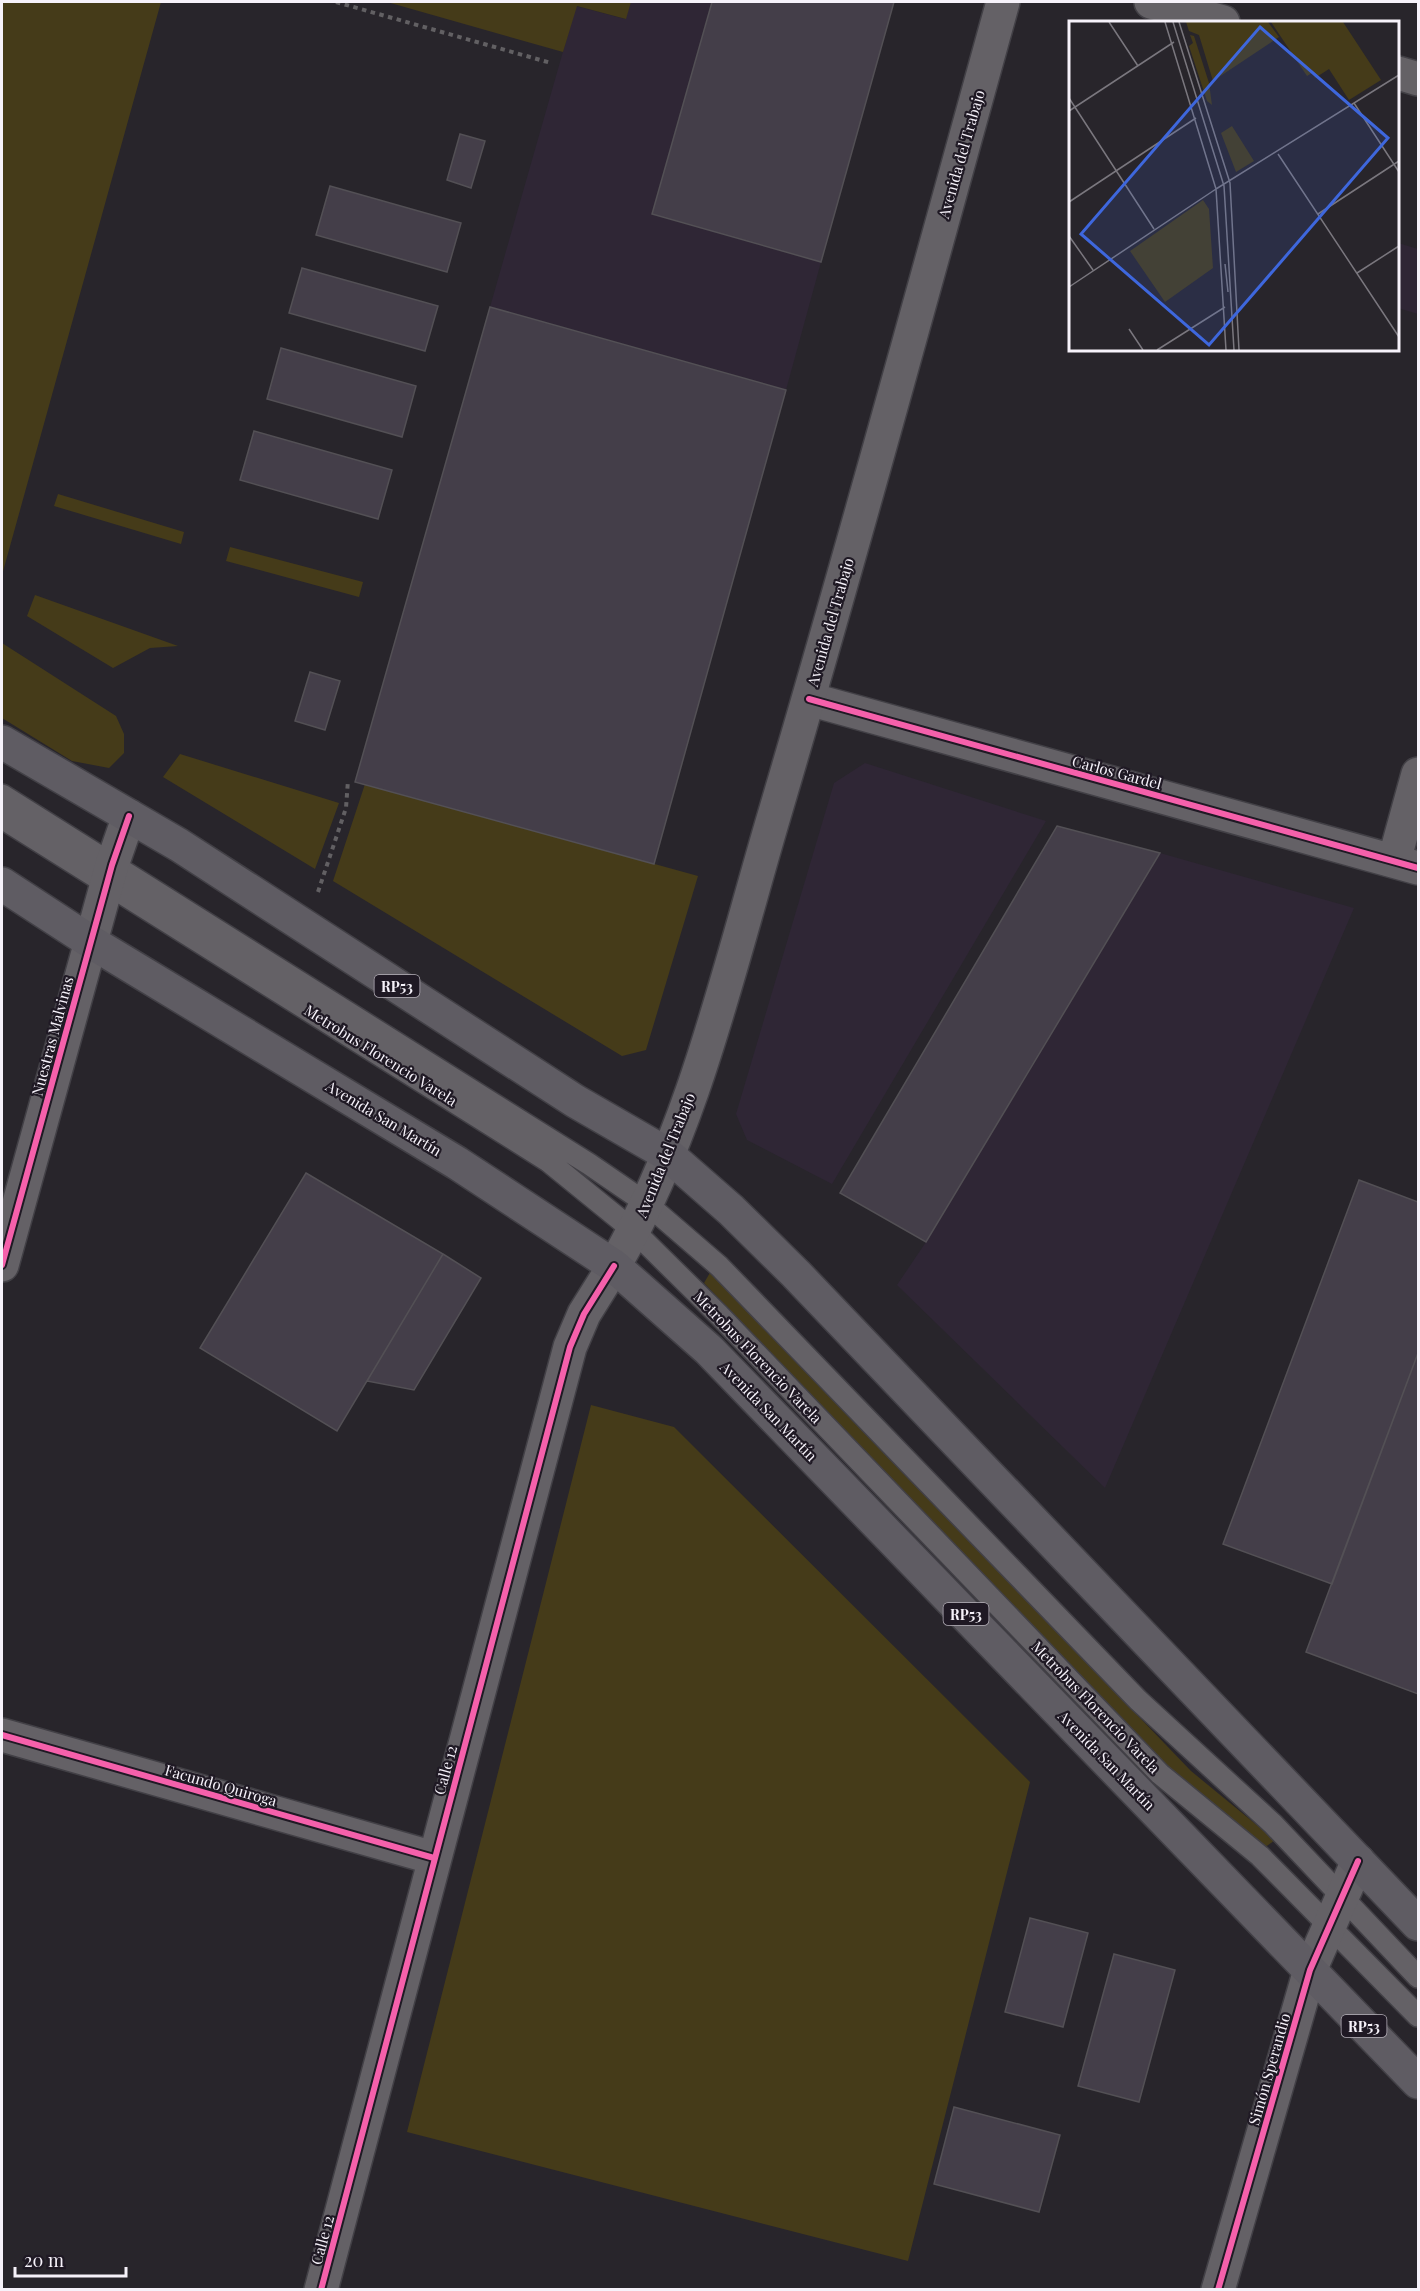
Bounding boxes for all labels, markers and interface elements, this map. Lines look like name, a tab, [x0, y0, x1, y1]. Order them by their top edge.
inset map	[1069, 21, 1399, 351]
street label: Avenida del Trabajo	[933, 87, 989, 222]
street label: Avenida del Trabajo	[802, 555, 858, 690]
street label: Carlos Gardel	[1070, 750, 1164, 794]
street label: Nuestras Malvinas	[26, 974, 78, 1098]
road number: RP53	[374, 975, 420, 997]
street label: Metrobus Florencio Varela	[301, 1000, 462, 1111]
street label: Avenida San Martín	[322, 1075, 445, 1160]
street label: Avenida del Trabajo	[630, 1090, 699, 1221]
street label: Metrobus Florencio Varela	[690, 1287, 827, 1428]
street label: Avenida San Martín	[715, 1356, 822, 1465]
road number: RP53	[944, 1603, 988, 1625]
street label: Metrobus Florencio Varela	[1028, 1637, 1165, 1778]
street label: Avenida San Martín	[1053, 1705, 1160, 1814]
street label: Calle 12	[429, 1743, 461, 1797]
street label: Facundo Quiroga	[163, 1759, 280, 1811]
street label: Simón Sperandio	[1243, 2011, 1295, 2127]
road number: RP53	[1342, 2015, 1386, 2037]
street label: Calle 12	[306, 2213, 338, 2267]
scale bar	[15, 2240, 126, 2278]
text: 20 m	[24, 2248, 64, 2272]

